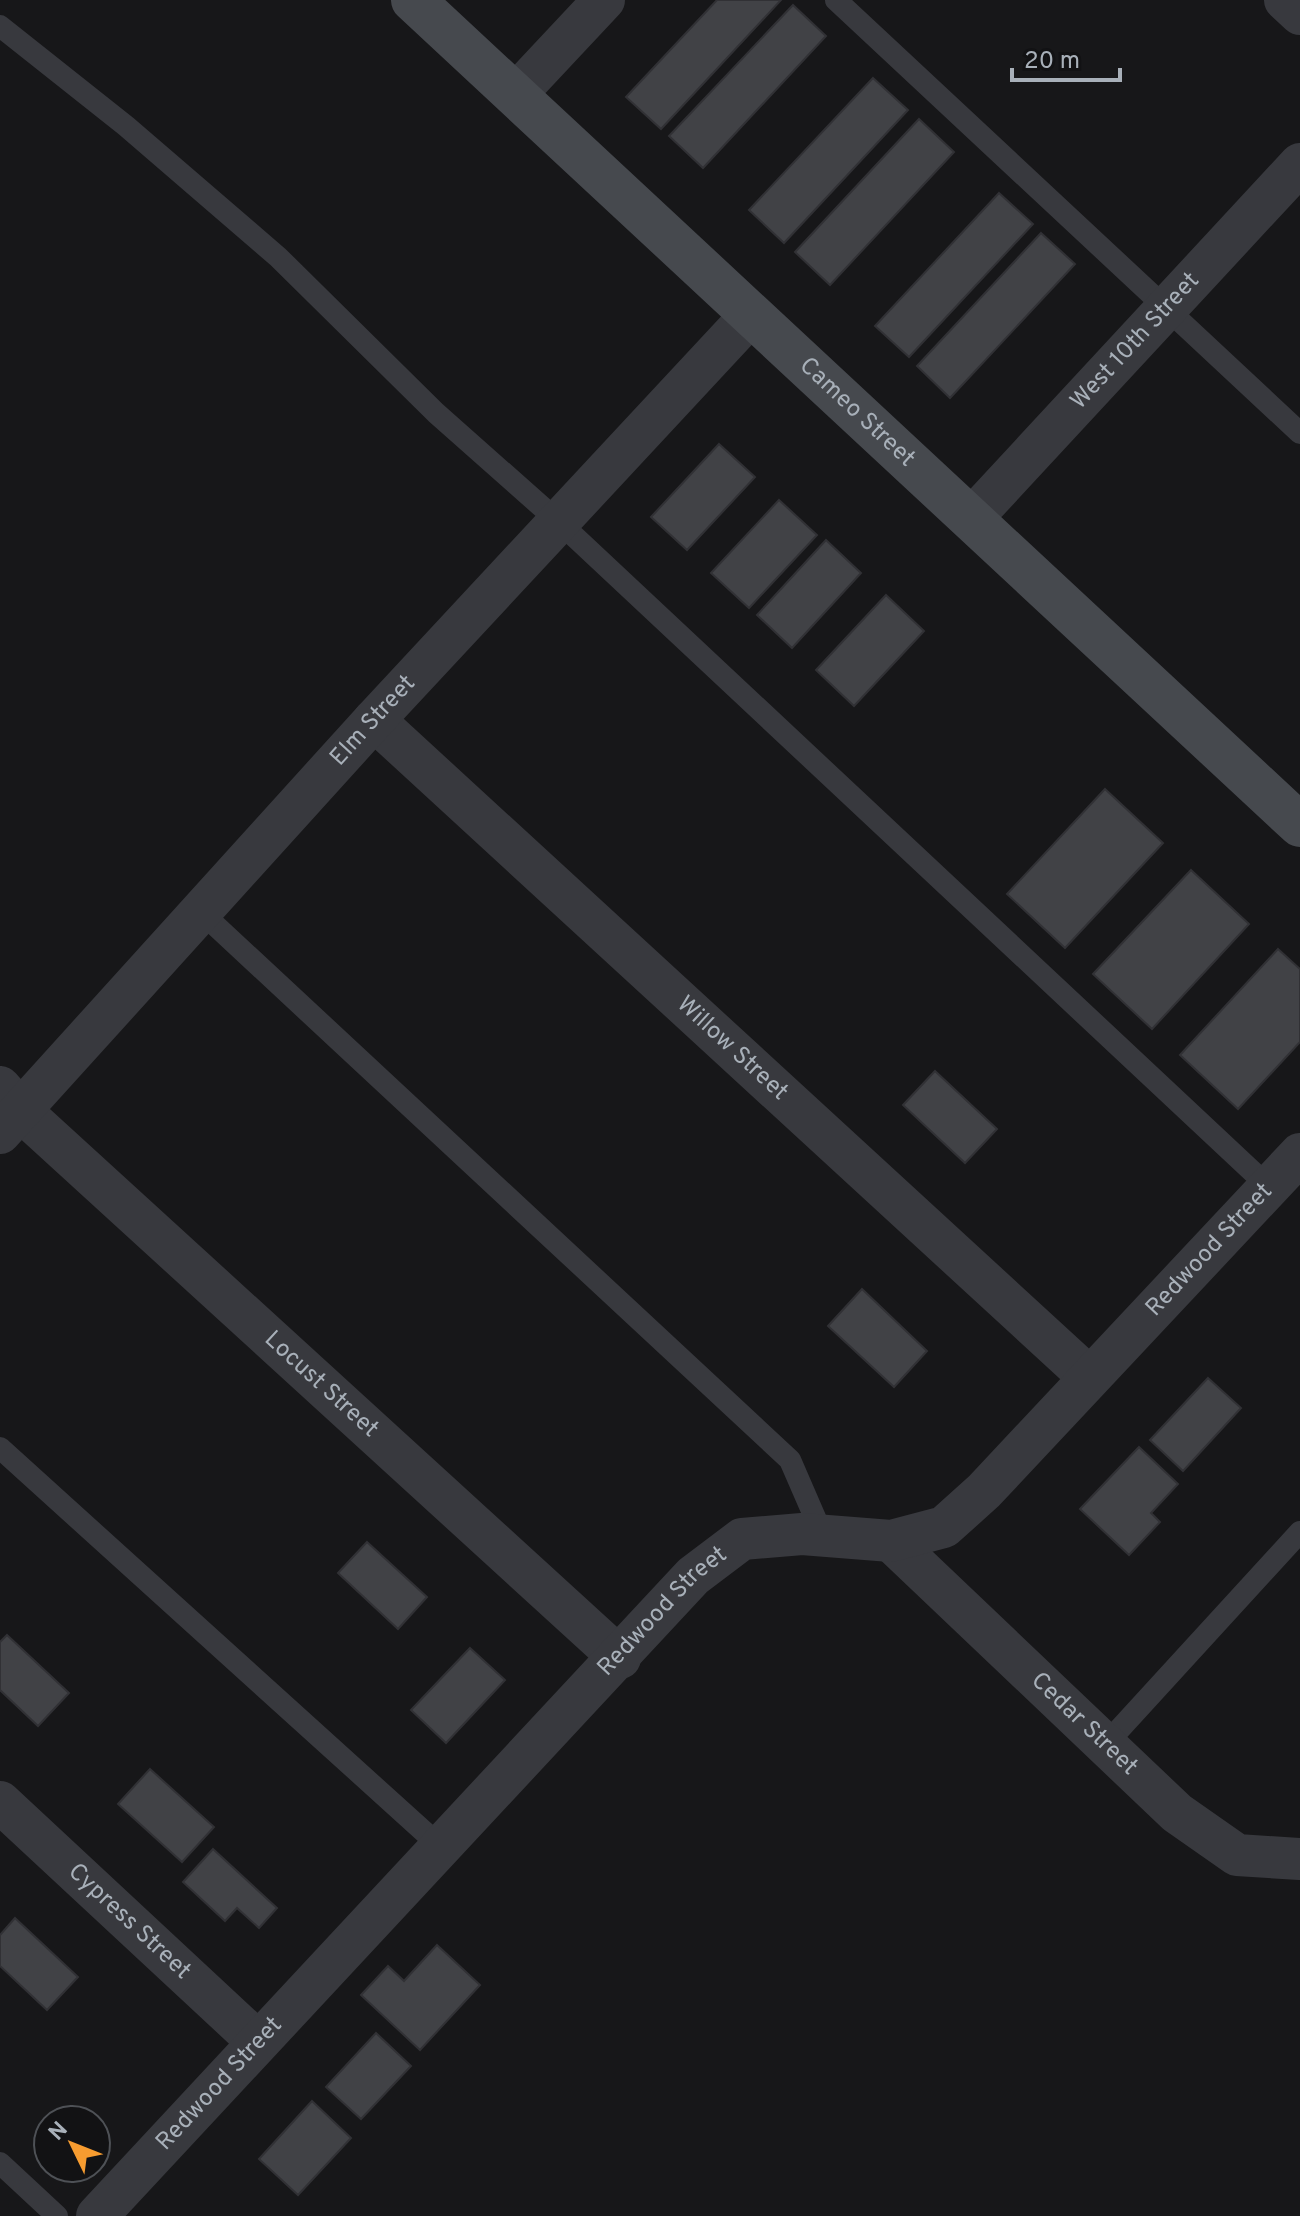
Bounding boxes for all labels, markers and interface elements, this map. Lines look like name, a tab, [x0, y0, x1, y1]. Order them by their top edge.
scale bar	[1012, 32, 1120, 82]
text: 20 m	[1024, 47, 1080, 77]
street label: West 10th Street	[1065, 267, 1206, 416]
street label: Cameo Street	[792, 351, 921, 474]
street label: Elm Street	[324, 669, 423, 773]
street label: Willow Street	[670, 990, 794, 1108]
street label: Redwood Street	[1140, 1177, 1279, 1323]
street label: Locust Street	[257, 1325, 384, 1445]
street label: Redwood Street	[592, 1540, 734, 1683]
street label: Cedar Street	[1024, 1666, 1144, 1782]
street label: Cypress Street	[61, 1857, 197, 1986]
street label: Redwood Street	[150, 2011, 289, 2157]
north arrow	[32, 2104, 112, 2184]
text: N	[44, 2117, 74, 2147]

